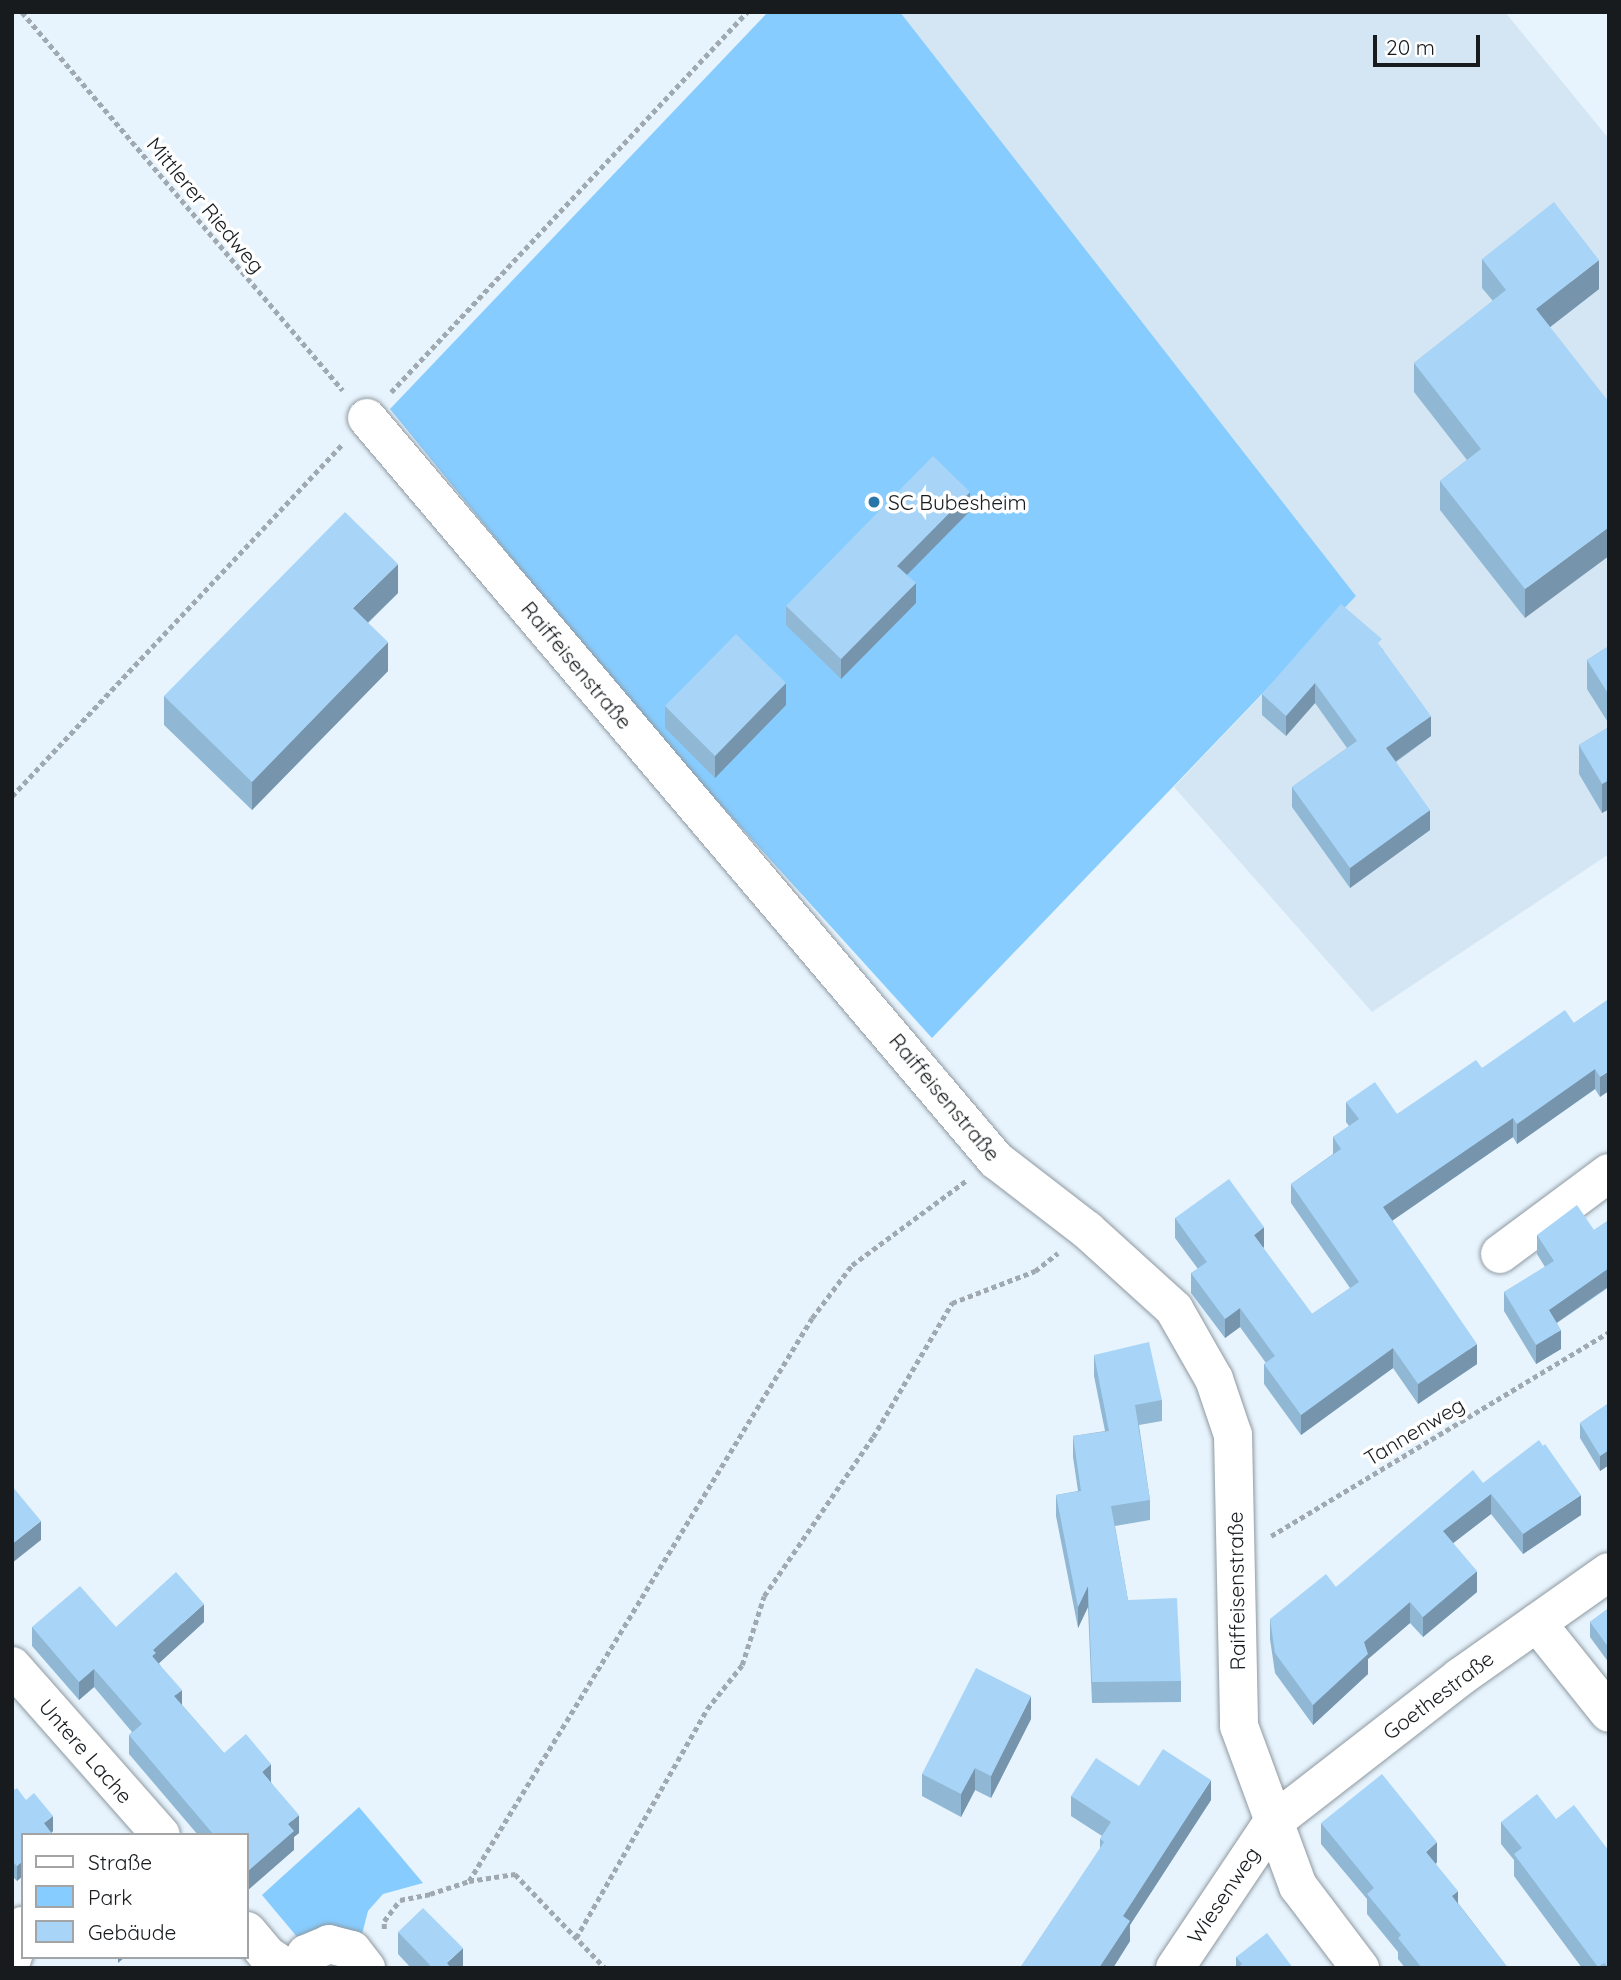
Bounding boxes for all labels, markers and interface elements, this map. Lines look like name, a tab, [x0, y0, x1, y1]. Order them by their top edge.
scale bar	[1376, 21, 1483, 65]
text: 20 m	[1386, 34, 1435, 60]
street label: Mittlerer Riedweg	[142, 132, 270, 278]
place label: SC Bubesheim	[888, 489, 1027, 515]
marker: SC Bubesheim	[866, 494, 882, 510]
street label: Raiffeisenstraße	[516, 596, 638, 734]
street label: Raiffeisenstraße	[884, 1028, 1006, 1166]
street label: Tannenweg	[1359, 1391, 1469, 1471]
street label: Raiffeisenstraße	[1222, 1511, 1250, 1671]
street label: Goethestraße	[1378, 1645, 1498, 1745]
street label: Untere Lache	[34, 1694, 138, 1808]
legend	[21, 1833, 248, 1959]
street label: Wiesenweg	[1181, 1842, 1265, 1948]
text: Straße	[88, 1849, 152, 1875]
text: Park	[88, 1884, 132, 1910]
text: Gebäude	[88, 1919, 176, 1945]

